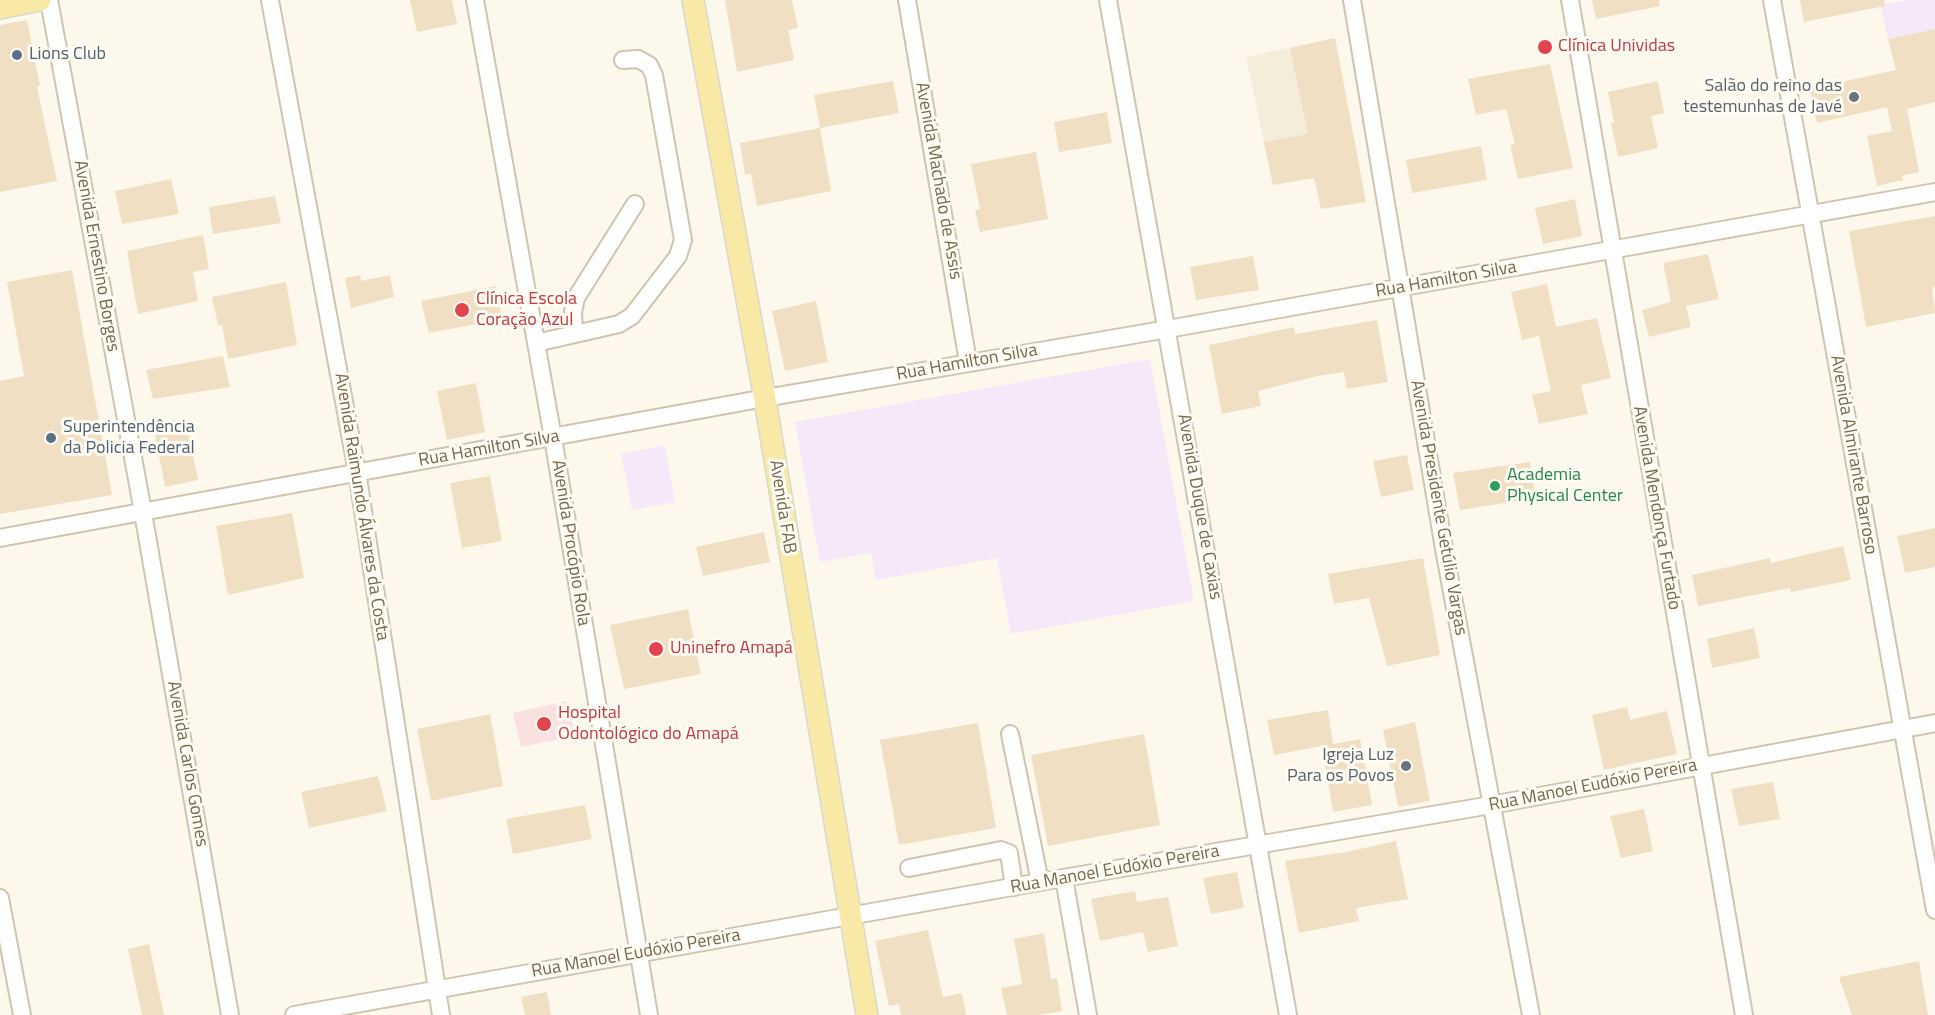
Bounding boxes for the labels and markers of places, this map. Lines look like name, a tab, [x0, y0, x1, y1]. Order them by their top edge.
place label: Clínica Unividas	[1558, 36, 1675, 58]
marker: Clínica Unividas	[1536, 38, 1554, 56]
place label: Lions Club	[29, 44, 106, 66]
marker: Lions Club	[10, 48, 24, 62]
place label: Salão do reino das testemunhas de Javé	[1683, 76, 1842, 118]
marker: Salão do reino das testemunhas de Javé	[1847, 90, 1861, 104]
place label: Clínica Escola Coração Azul	[476, 289, 577, 332]
marker: Clínica Escola Coração Azul	[453, 301, 471, 319]
place label: Superintendência da Policia Federal	[63, 417, 195, 460]
marker: Superintendência da Policia Federal	[44, 431, 58, 445]
place label: Academia Physical Center	[1507, 465, 1623, 508]
marker: Academia Physical Center	[1488, 479, 1502, 493]
place label: Uninefro Amapá	[670, 638, 793, 660]
marker: Uninefro Amapá	[647, 640, 665, 658]
place label: Hospital Odontológico do Amapá	[558, 703, 739, 746]
marker: Hospital Odontológico do Amapá	[535, 715, 553, 733]
place label: Igreja Luz Para os Povos	[1287, 745, 1394, 788]
marker: Igreja Luz Para os Povos	[1399, 759, 1413, 773]

